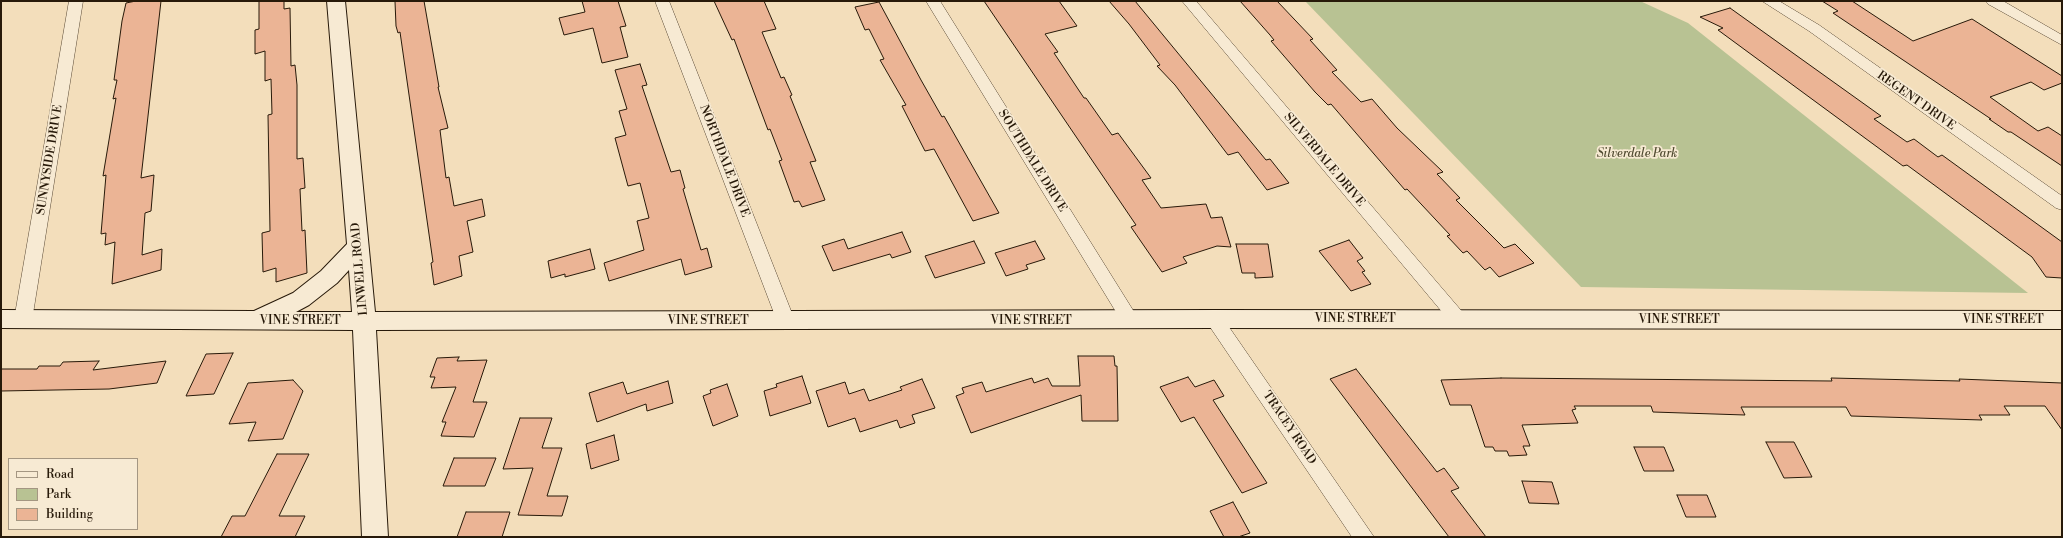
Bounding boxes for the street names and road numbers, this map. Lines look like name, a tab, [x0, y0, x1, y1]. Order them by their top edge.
street label: REGENT DRIVE	[1874, 69, 1958, 133]
street label: NORTHDALE DRIVE	[696, 103, 752, 219]
street label: SUNNYSIDE DRIVE	[34, 104, 66, 216]
street label: SOUTHDALE DRIVE	[995, 107, 1069, 215]
street label: SILVERDALE DRIVE	[1281, 110, 1367, 210]
street label: LINWELL ROAD	[349, 222, 371, 316]
street label: VINE STREET	[1314, 312, 1396, 326]
street label: VINE STREET	[1638, 313, 1720, 327]
street label: VINE STREET	[1962, 313, 2044, 327]
street label: VINE STREET	[259, 314, 341, 328]
street label: VINE STREET	[667, 314, 749, 328]
street label: VINE STREET	[990, 314, 1072, 328]
street label: TRACEY ROAD	[1259, 389, 1319, 467]

